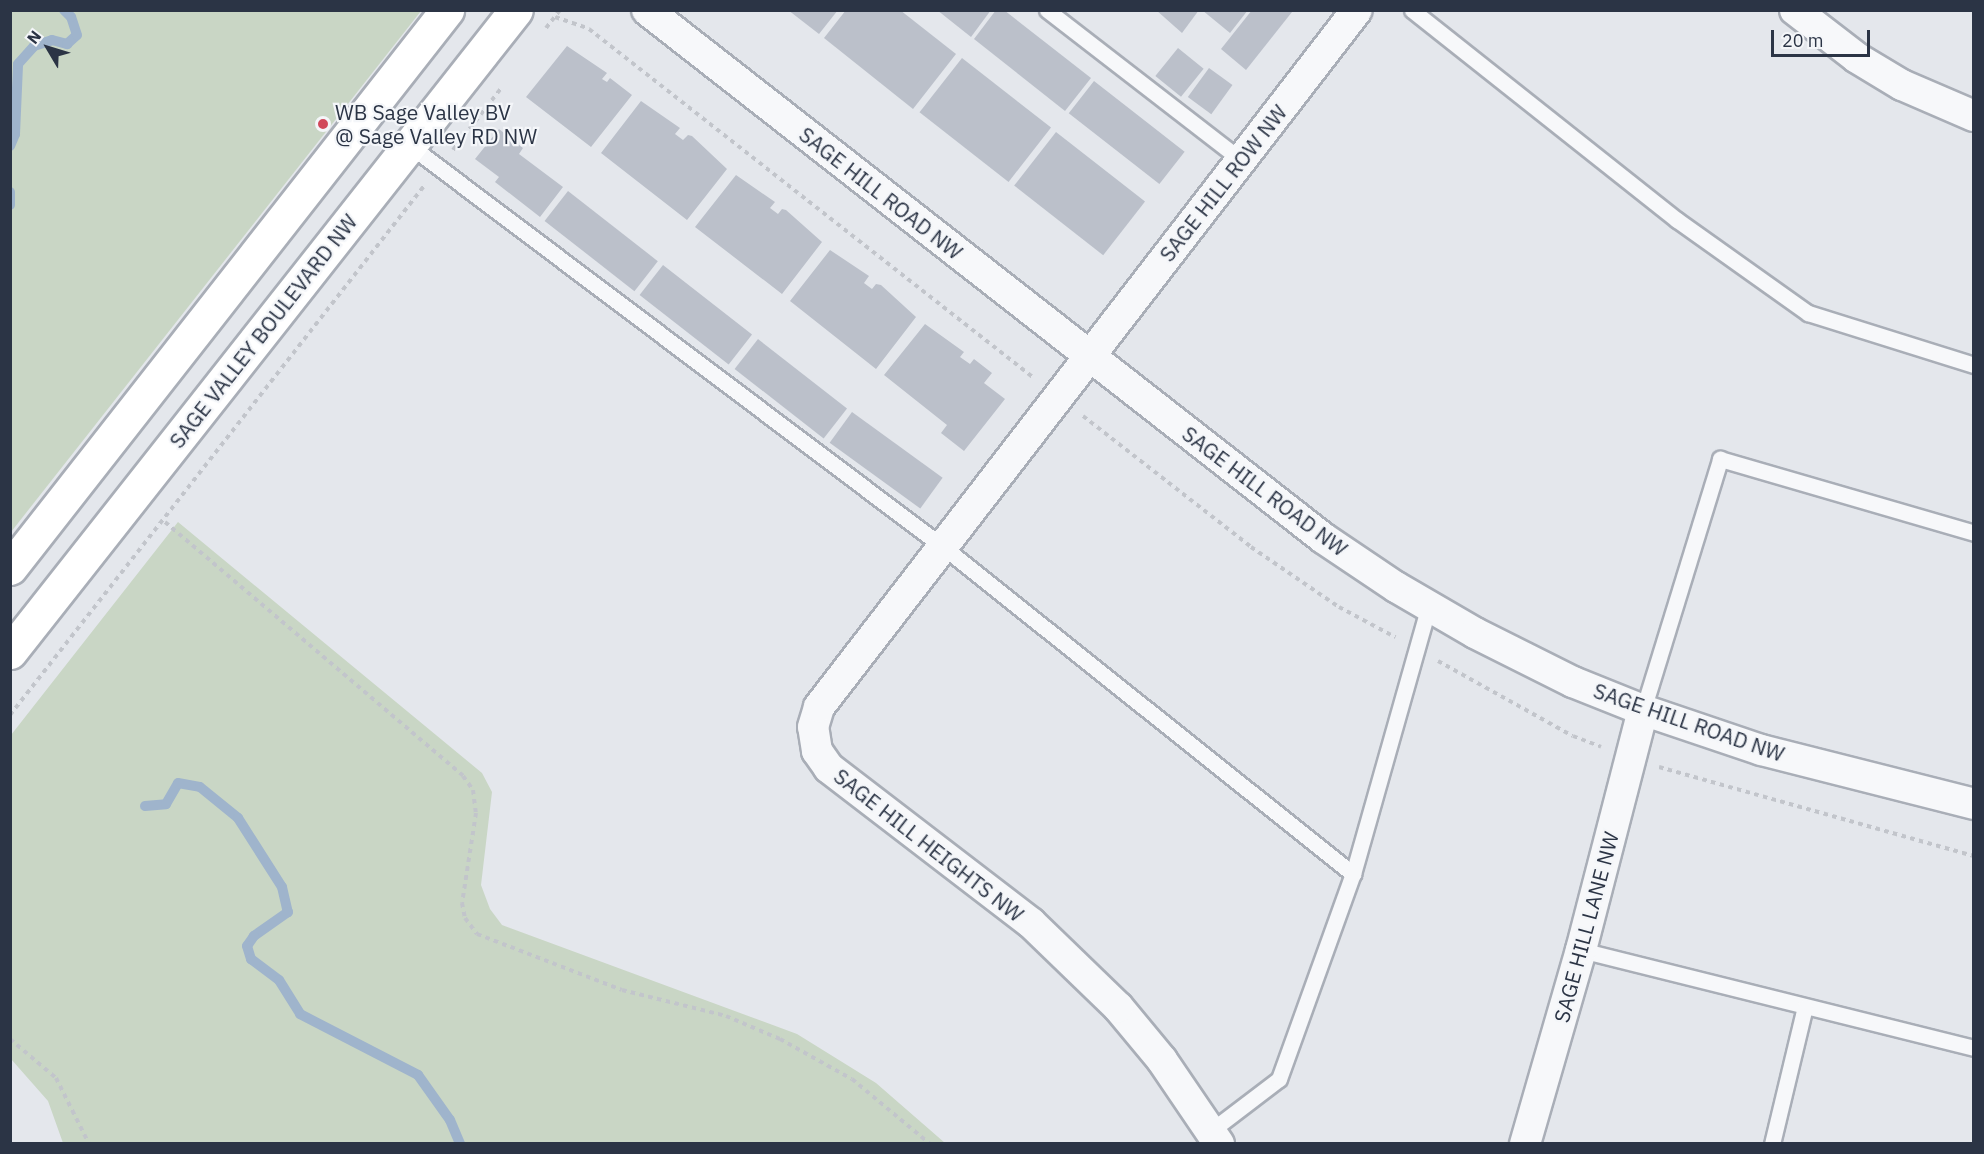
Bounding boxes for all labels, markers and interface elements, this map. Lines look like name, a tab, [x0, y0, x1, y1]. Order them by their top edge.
north arrow	[18, 18, 78, 78]
scale bar	[1774, 18, 1873, 56]
text: N	[22, 26, 45, 48]
text: 20 m	[1782, 29, 1824, 52]
place label: WB Sage Valley BV @ Sage Valley RD NW	[335, 99, 537, 149]
street label: SAGE HILL ROW NW	[1154, 100, 1292, 266]
marker: WB Sage Valley BV @ Sage Valley RD NW	[316, 117, 330, 131]
street label: SAGE HILL ROAD NW	[794, 121, 968, 265]
street label: SAGE VALLEY BOULEVARD NW	[164, 209, 362, 453]
street label: SAGE HILL ROAD NW	[1177, 421, 1353, 561]
street label: SAGE HILL ROAD NW	[1590, 677, 1788, 767]
street label: SAGE HILL HEIGHTS NW	[829, 763, 1029, 927]
street label: SAGE HILL LANE NW	[1548, 829, 1624, 1025]

